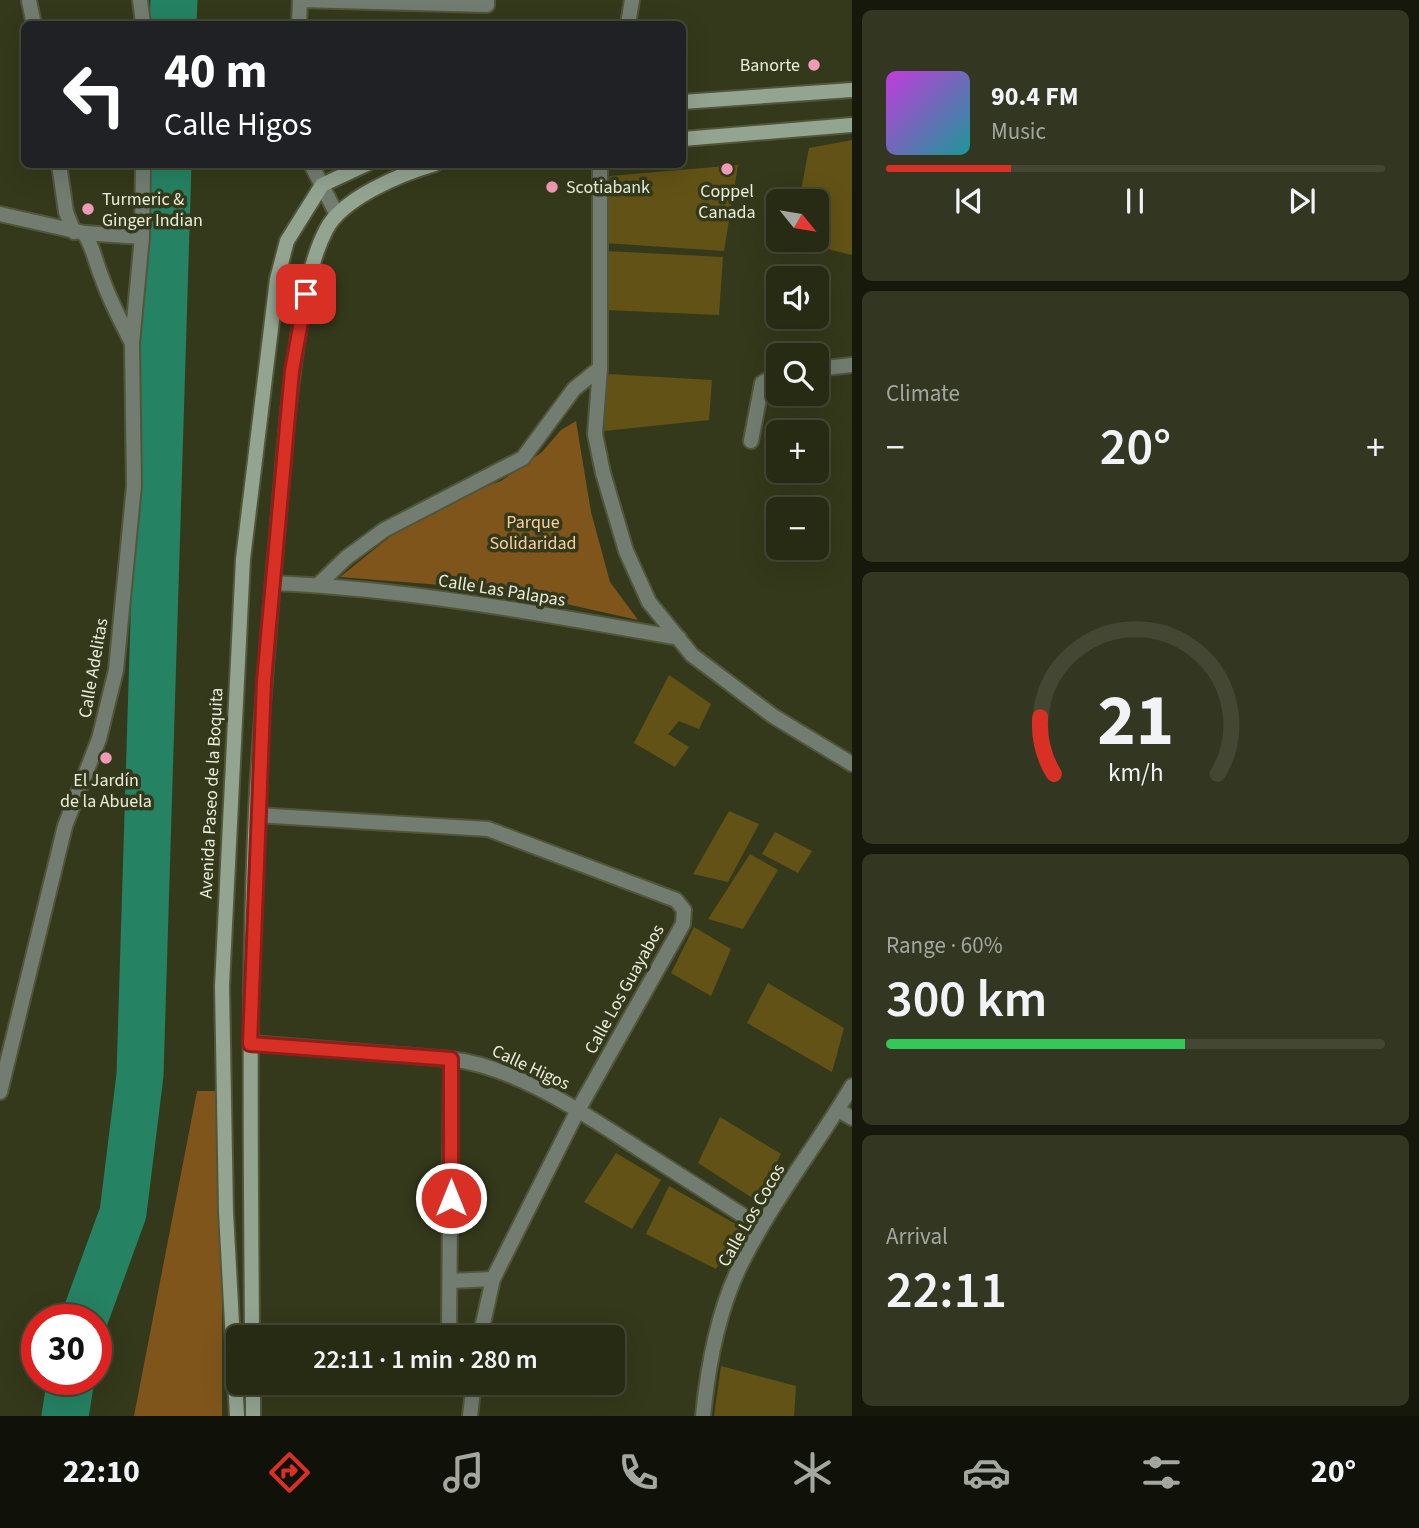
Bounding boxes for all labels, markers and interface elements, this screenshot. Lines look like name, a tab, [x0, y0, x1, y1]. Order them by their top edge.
text: 40 m	[164, 37, 268, 107]
icon: left	[49, 49, 140, 140]
place label: Banorte	[740, 53, 800, 78]
marker: Banorte	[806, 57, 822, 73]
text: 90.4 FM	[991, 78, 1079, 115]
text: Calle Higos	[164, 102, 312, 148]
text: Music	[991, 115, 1046, 148]
marker: Coppel Canada	[719, 161, 735, 177]
place label: Scotiabank	[566, 175, 650, 200]
marker: Scotiabank	[544, 179, 560, 195]
place label: Coppel Canada	[698, 179, 756, 225]
icon: previous	[950, 182, 988, 220]
icon: pause	[1116, 182, 1154, 220]
icon: next	[1283, 182, 1321, 220]
place label: Turmeric & Ginger Indian	[102, 187, 203, 233]
north arrow	[766, 189, 830, 252]
map controls	[766, 189, 829, 560]
marker: Turmeric & Ginger Indian	[80, 201, 96, 217]
pin	[276, 264, 336, 324]
button: sound	[766, 266, 829, 329]
icon: arrive	[287, 275, 325, 313]
button: search	[766, 343, 829, 406]
text: Climate	[886, 377, 960, 410]
text: 20°	[1100, 411, 1171, 485]
button: +	[766, 420, 829, 483]
text: −	[886, 421, 905, 475]
text: +	[1366, 421, 1385, 475]
button: −	[766, 497, 829, 560]
park label: Parque Solidaridad	[489, 510, 577, 556]
street label: Calle Las Palapas	[436, 568, 567, 613]
street label: Calle Adelitas	[72, 616, 115, 720]
text: 21	[1097, 669, 1174, 773]
street label: Avenida Paseo de la Boquita	[193, 687, 230, 899]
marker: El Jardín de la Abuela	[98, 750, 114, 766]
text: km/h	[1108, 755, 1163, 791]
place label: El Jardín de la Abuela	[60, 768, 152, 814]
street label: Calle Los Guayabos	[578, 920, 670, 1059]
text: Range · 60%	[886, 929, 1003, 962]
text: 300 km	[886, 963, 1047, 1037]
street label: Calle Higos	[488, 1039, 574, 1096]
street label: Calle Los Cocos	[712, 1159, 791, 1272]
position arrow	[414, 1161, 488, 1235]
text: Arrival	[886, 1220, 948, 1253]
text: 22:11	[886, 1254, 1007, 1328]
speed limit sign: 30	[21, 1304, 112, 1395]
text: 22:11 · 1 min · 280 m	[313, 1341, 538, 1378]
icon: directions	[265, 1448, 314, 1497]
icon: music	[439, 1448, 488, 1497]
icon: phone	[614, 1448, 663, 1497]
icon: climate	[788, 1448, 837, 1497]
icon: car	[962, 1448, 1011, 1497]
icon: filters	[1137, 1448, 1186, 1497]
text: 22:10	[63, 1449, 140, 1495]
text: 20°	[1311, 1449, 1356, 1495]

